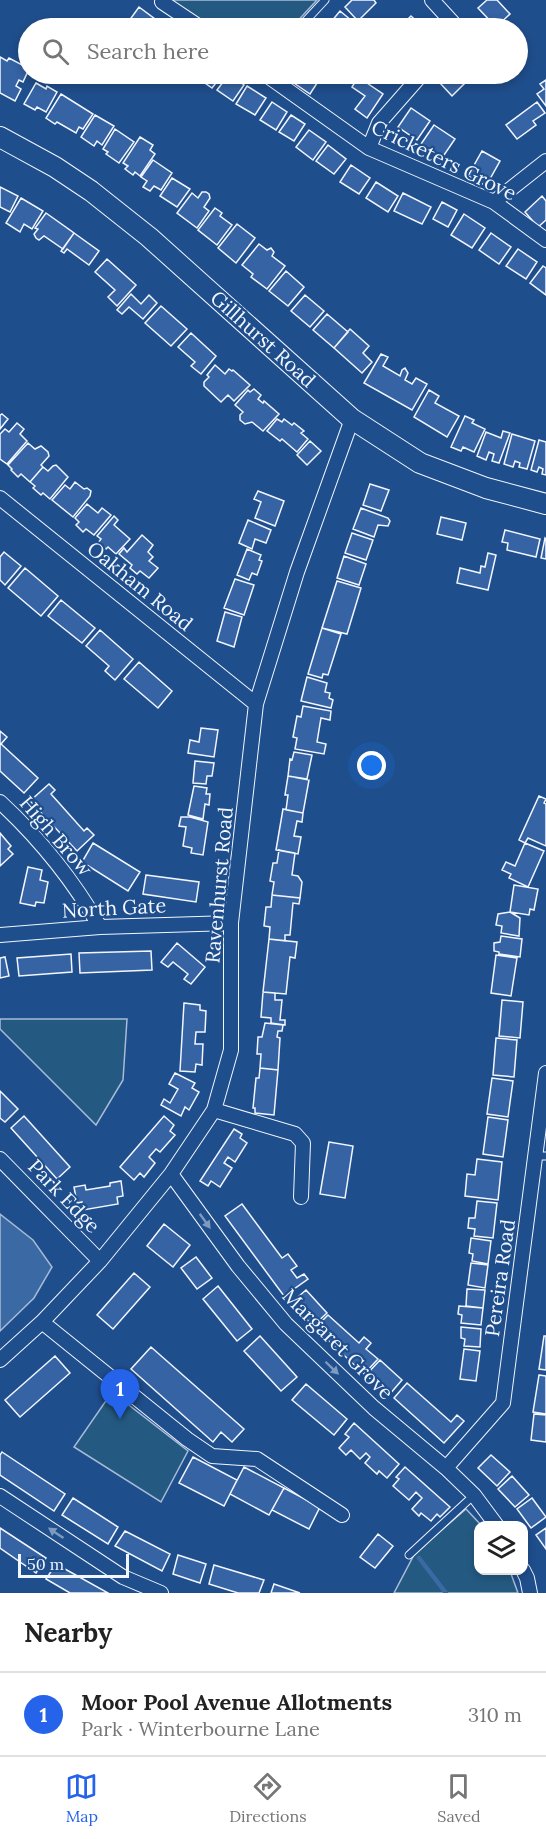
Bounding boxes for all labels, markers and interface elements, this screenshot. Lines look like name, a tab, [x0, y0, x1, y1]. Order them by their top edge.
search box	[18, 18, 528, 84]
icon: search	[39, 35, 72, 68]
text: Search here	[87, 37, 209, 65]
street label: Cricketers Grove	[368, 114, 521, 206]
street label: Gillhurst Road	[206, 285, 321, 392]
street label: Oakham Road	[82, 535, 198, 636]
your location	[357, 751, 386, 780]
street label: High Brow	[15, 790, 98, 881]
street label: Ravenhurst Road	[199, 806, 238, 964]
street label: North Gate	[61, 892, 167, 923]
street label: Park Edge	[23, 1153, 106, 1238]
one-way arrow	[199, 1212, 211, 1228]
street label: Pereira Road	[479, 1218, 520, 1338]
street label: Margaret Grove	[278, 1283, 399, 1405]
one-way arrow	[325, 1361, 339, 1375]
pin: 1	[100, 1370, 140, 1419]
map controls	[474, 1521, 528, 1575]
button: layers	[474, 1521, 528, 1575]
one-way arrow	[48, 1527, 64, 1539]
scale bar	[18, 1551, 129, 1578]
text: 50 m	[27, 1554, 64, 1574]
text: Nearby	[24, 1616, 112, 1649]
text: Moor Pool Avenue Allotments	[81, 1688, 392, 1716]
text: 1	[39, 1702, 48, 1727]
text: 310 m	[468, 1702, 522, 1727]
text: Park · Winterbourne Lane	[81, 1716, 320, 1741]
tab: Map	[65, 1770, 98, 1826]
tab: Directions	[229, 1770, 307, 1826]
tab: Saved	[437, 1770, 481, 1826]

